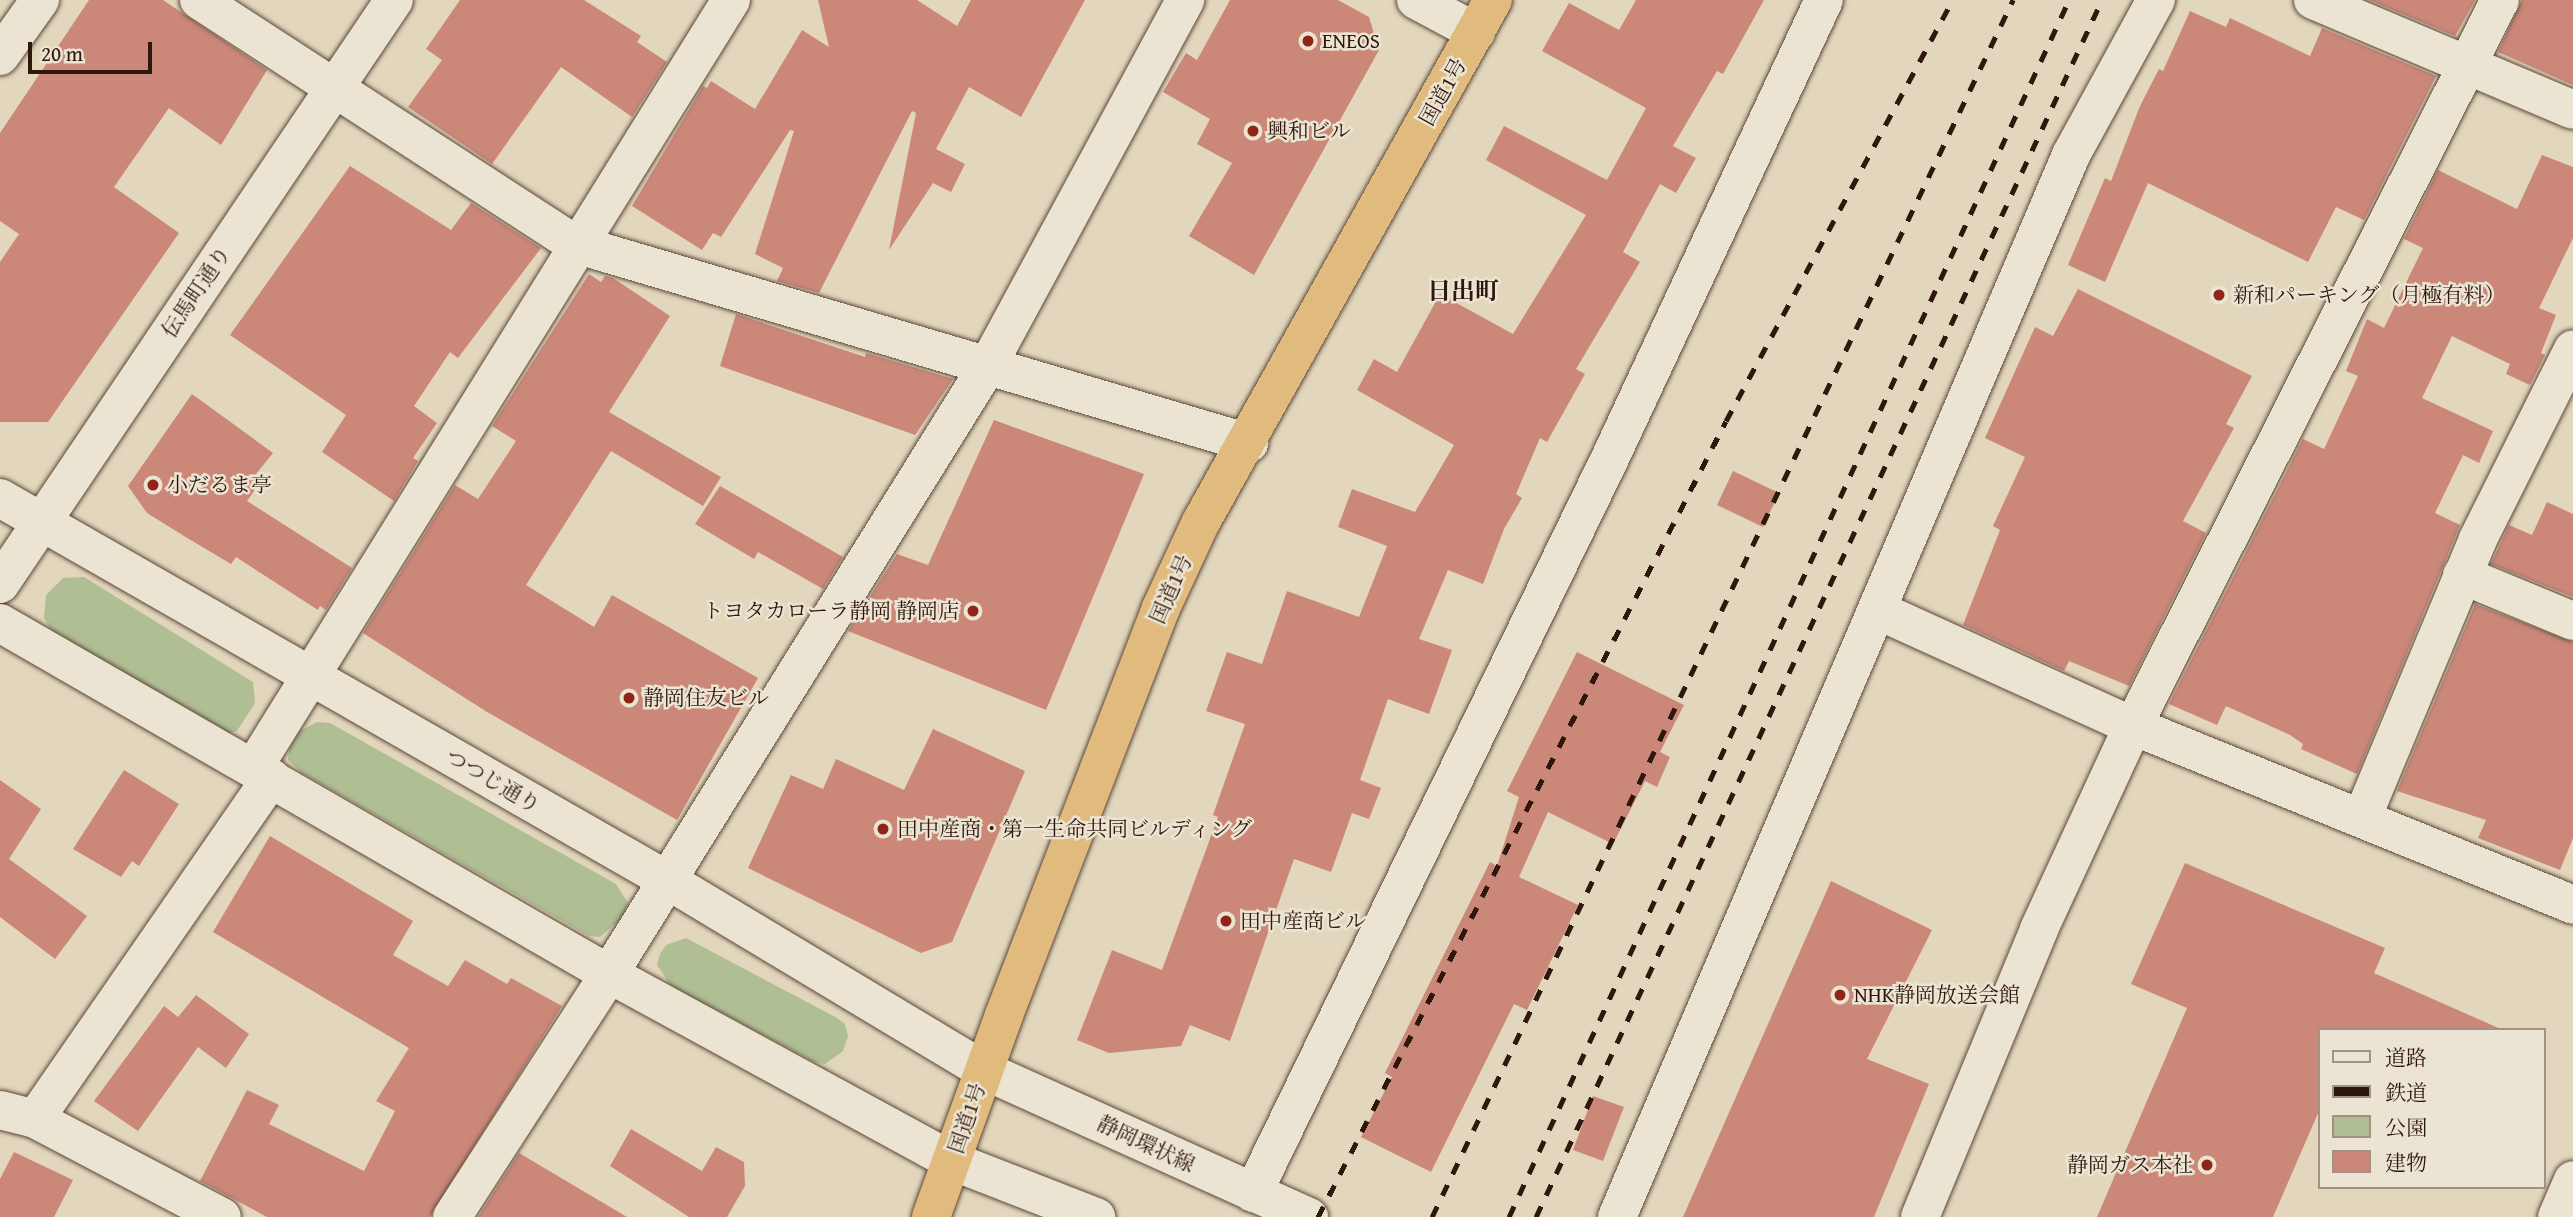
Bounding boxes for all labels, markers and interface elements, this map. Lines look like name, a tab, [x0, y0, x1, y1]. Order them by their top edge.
scale bar	[32, 28, 156, 72]
place label: ENEOS	[1322, 28, 1380, 54]
marker: ENEOS	[1300, 33, 1316, 49]
text: 20 m	[41, 38, 83, 69]
street label: 国道1号	[1414, 54, 1472, 130]
place label: 興和ビル	[1267, 118, 1351, 144]
marker: 興和ビル	[1245, 123, 1261, 139]
street label: 伝馬町通り	[156, 241, 236, 343]
district label: 日出町	[1427, 277, 1499, 305]
place label: 新和パーキング（月極有料）	[2233, 282, 2506, 308]
marker: 新和パーキング（月極有料）	[2211, 287, 2227, 303]
place label: 小だるま亭	[167, 472, 272, 498]
marker: 小だるま亭	[145, 477, 161, 493]
street label: 国道1号	[1145, 550, 1197, 628]
place label: トヨタカローラ静岡 静岡店	[702, 598, 959, 624]
marker: トヨタカローラ静岡 静岡店	[965, 603, 981, 619]
place label: 静岡住友ビル	[643, 685, 769, 711]
marker: 静岡住友ビル	[621, 690, 637, 706]
street label: つつじ通り	[441, 744, 545, 818]
place label: 田中産商・第一生命共同ビルディング	[897, 816, 1254, 842]
marker: 田中産商・第一生命共同ビルディング	[875, 821, 891, 837]
place label: 田中産商ビル	[1240, 908, 1366, 934]
marker: 田中産商ビル	[1218, 913, 1234, 929]
place label: NHK静岡放送会館	[1854, 982, 2020, 1008]
marker: NHK静岡放送会館	[1832, 987, 1848, 1003]
legend	[2318, 1028, 2545, 1189]
text: 道路	[2385, 1042, 2427, 1073]
text: 鉄道	[2385, 1077, 2427, 1108]
street label: 国道1号	[943, 1079, 991, 1157]
street label: 静岡環状線	[1093, 1110, 1199, 1178]
text: 公園	[2385, 1112, 2427, 1143]
text: 建物	[2385, 1147, 2427, 1178]
place label: 静岡ガス本社	[2067, 1152, 2193, 1178]
marker: 静岡ガス本社	[2199, 1157, 2215, 1173]

